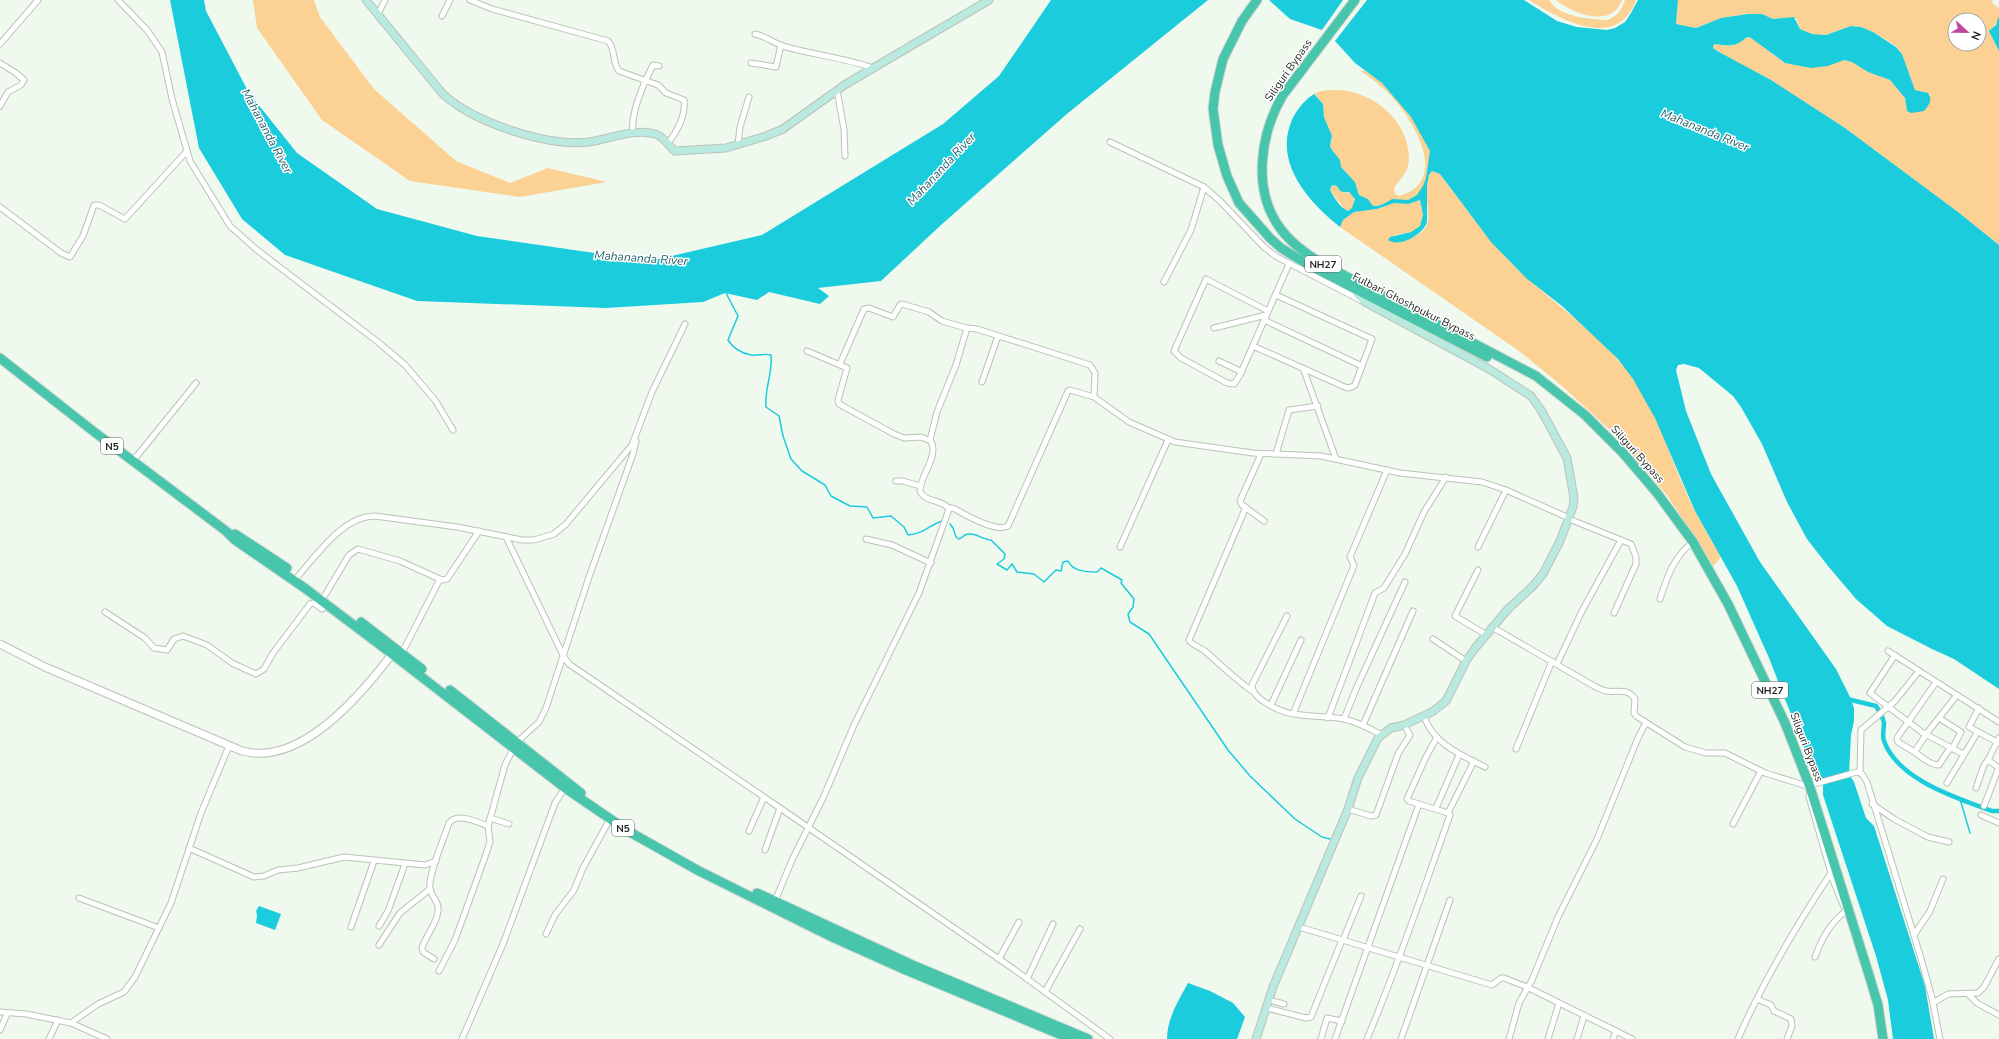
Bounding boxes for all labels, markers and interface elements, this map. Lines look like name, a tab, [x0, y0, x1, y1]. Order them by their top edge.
north arrow	[1947, 12, 1987, 52]
text: N	[1967, 29, 1984, 42]
street label: Siliguri Bypass	[1261, 36, 1315, 104]
water label: Mahananda River	[238, 86, 296, 177]
water label: Mahananda River	[1659, 105, 1752, 155]
water label: Mahananda River	[903, 129, 979, 209]
water label: Mahananda River	[594, 247, 689, 269]
road number: NH27	[1305, 256, 1341, 272]
street label: Fulbari Ghoshpukur Bypass	[1350, 269, 1478, 344]
street label: Siliguri Bypass	[1608, 422, 1668, 486]
road number: N5	[101, 438, 123, 454]
road number: NH27	[1752, 682, 1788, 698]
street label: Siliguri Bypass	[1786, 710, 1827, 784]
road number: N5	[612, 820, 634, 836]

